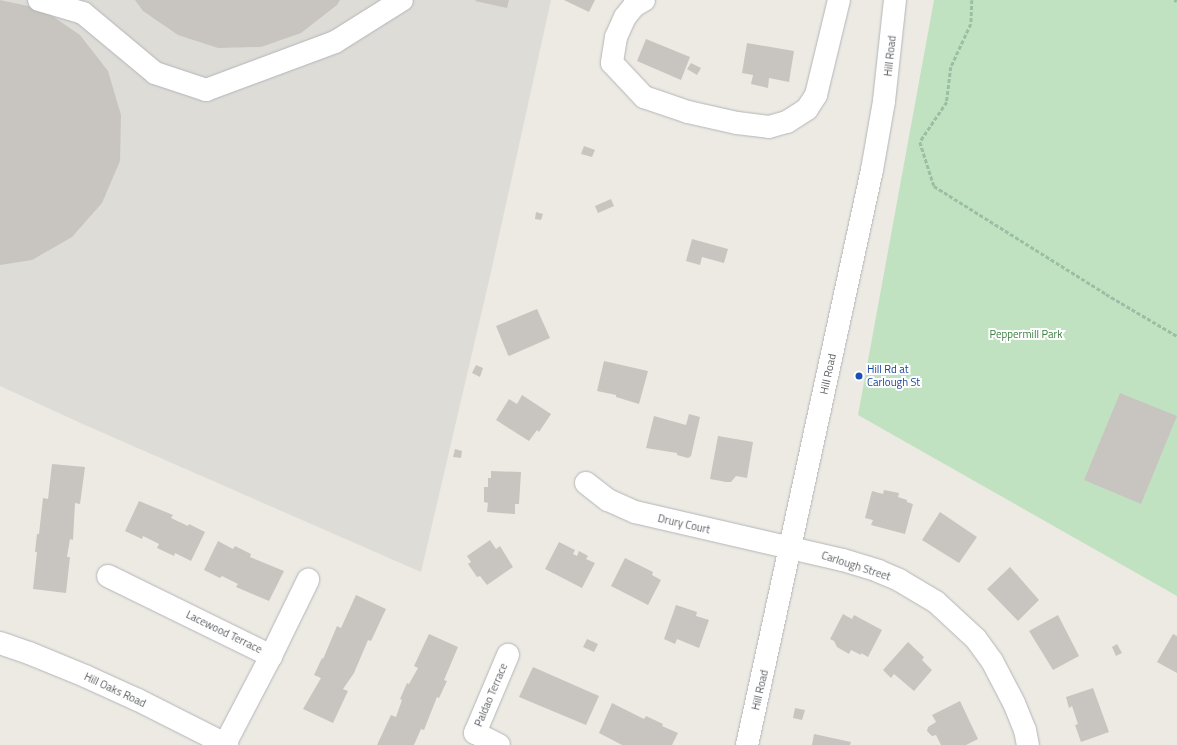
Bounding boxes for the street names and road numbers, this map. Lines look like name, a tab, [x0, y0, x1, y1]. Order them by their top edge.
street label: Hill Road	[881, 35, 899, 77]
street label: Hill Road	[817, 353, 839, 395]
street label: Drury Court	[656, 512, 712, 536]
street label: Carlough Street	[820, 549, 892, 583]
street label: Lacewood Terrace	[184, 608, 264, 656]
street label: Paldao Terrace	[472, 661, 510, 729]
street label: Hill Road	[749, 668, 771, 712]
street label: Hill Oaks Road	[82, 670, 148, 710]

